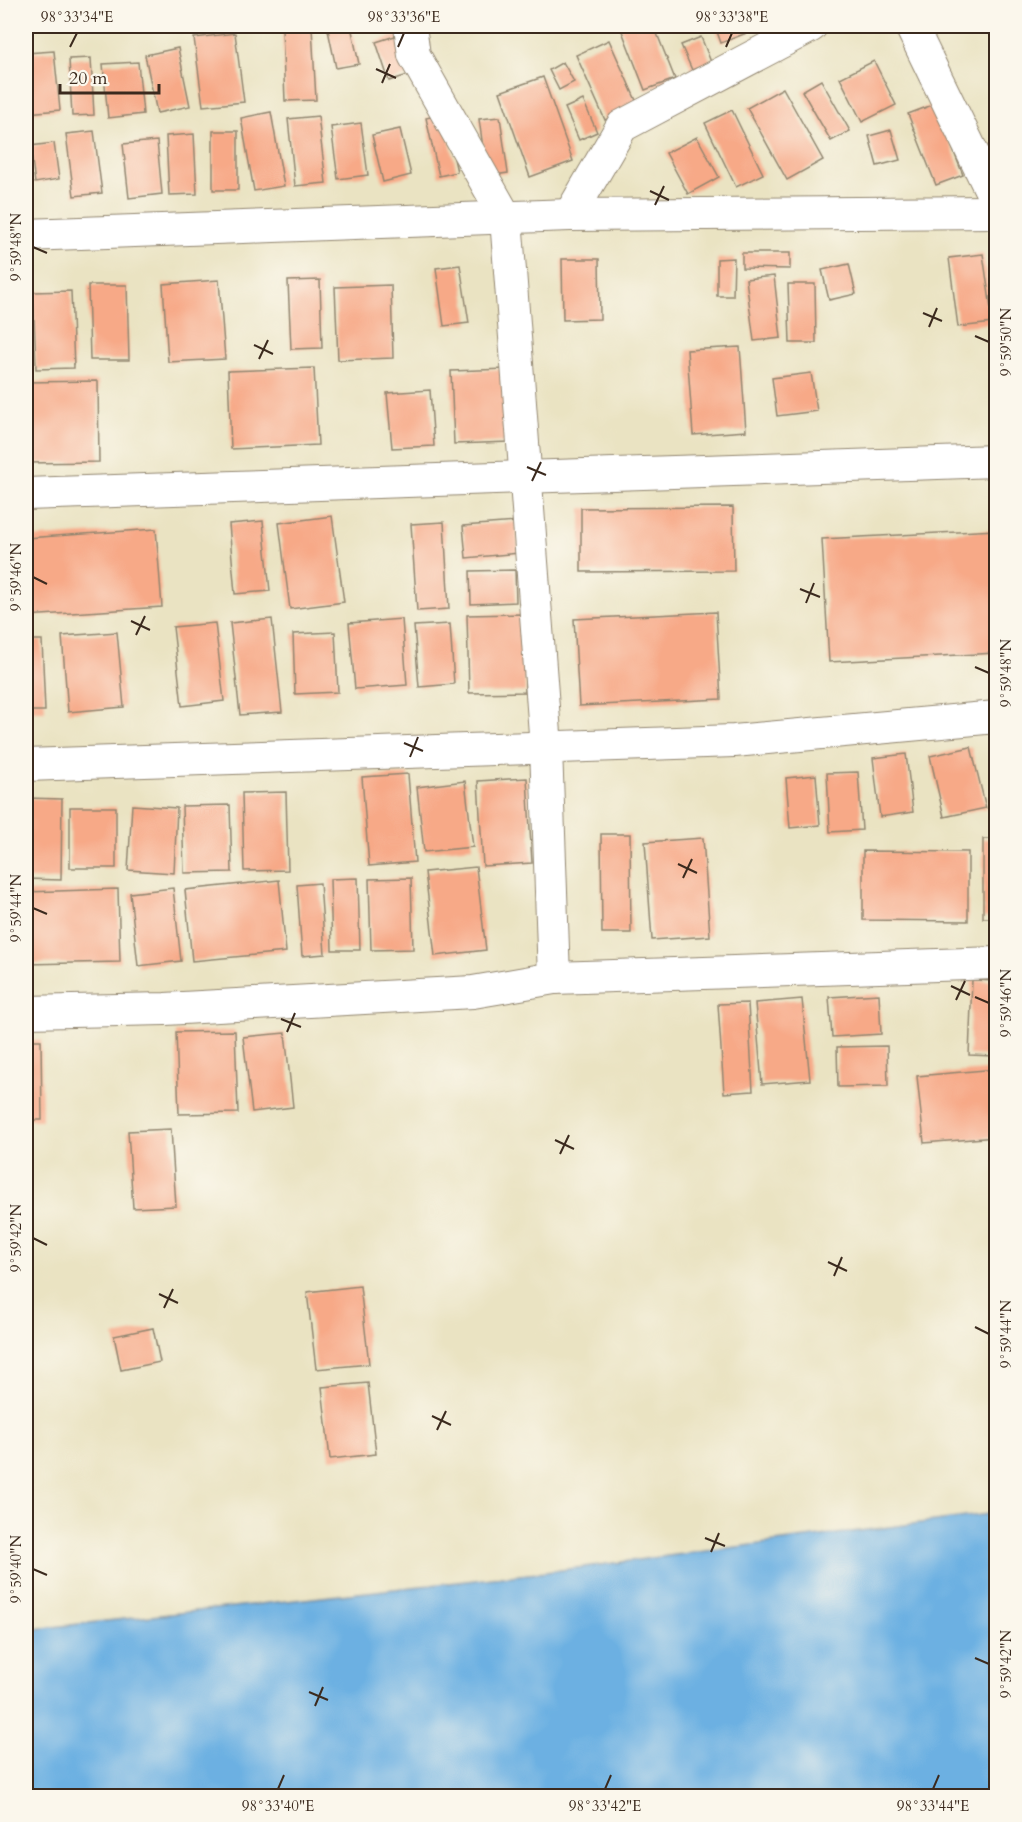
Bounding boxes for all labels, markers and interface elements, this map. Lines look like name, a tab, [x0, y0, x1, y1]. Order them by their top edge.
text: 98°33'34"E	[41, 7, 113, 27]
text: 98°33'36"E	[368, 7, 440, 27]
text: 98°33'38"E	[696, 7, 768, 27]
scale bar	[60, 57, 159, 95]
text: 20 m	[69, 66, 108, 91]
text: 9°59'48"N	[6, 213, 26, 281]
text: 9°59'50"N	[996, 308, 1016, 376]
text: 9°59'46"N	[6, 543, 26, 611]
text: 9°59'48"N	[996, 639, 1016, 707]
text: 9°59'44"N	[6, 874, 26, 942]
text: 9°59'46"N	[996, 969, 1016, 1037]
text: 9°59'42"N	[6, 1204, 26, 1272]
text: 9°59'44"N	[996, 1300, 1016, 1368]
text: 9°59'40"N	[6, 1535, 26, 1603]
text: 9°59'42"N	[996, 1630, 1016, 1698]
text: 98°33'40"E	[242, 1796, 314, 1816]
text: 98°33'42"E	[569, 1796, 641, 1816]
text: 98°33'44"E	[897, 1796, 969, 1816]

